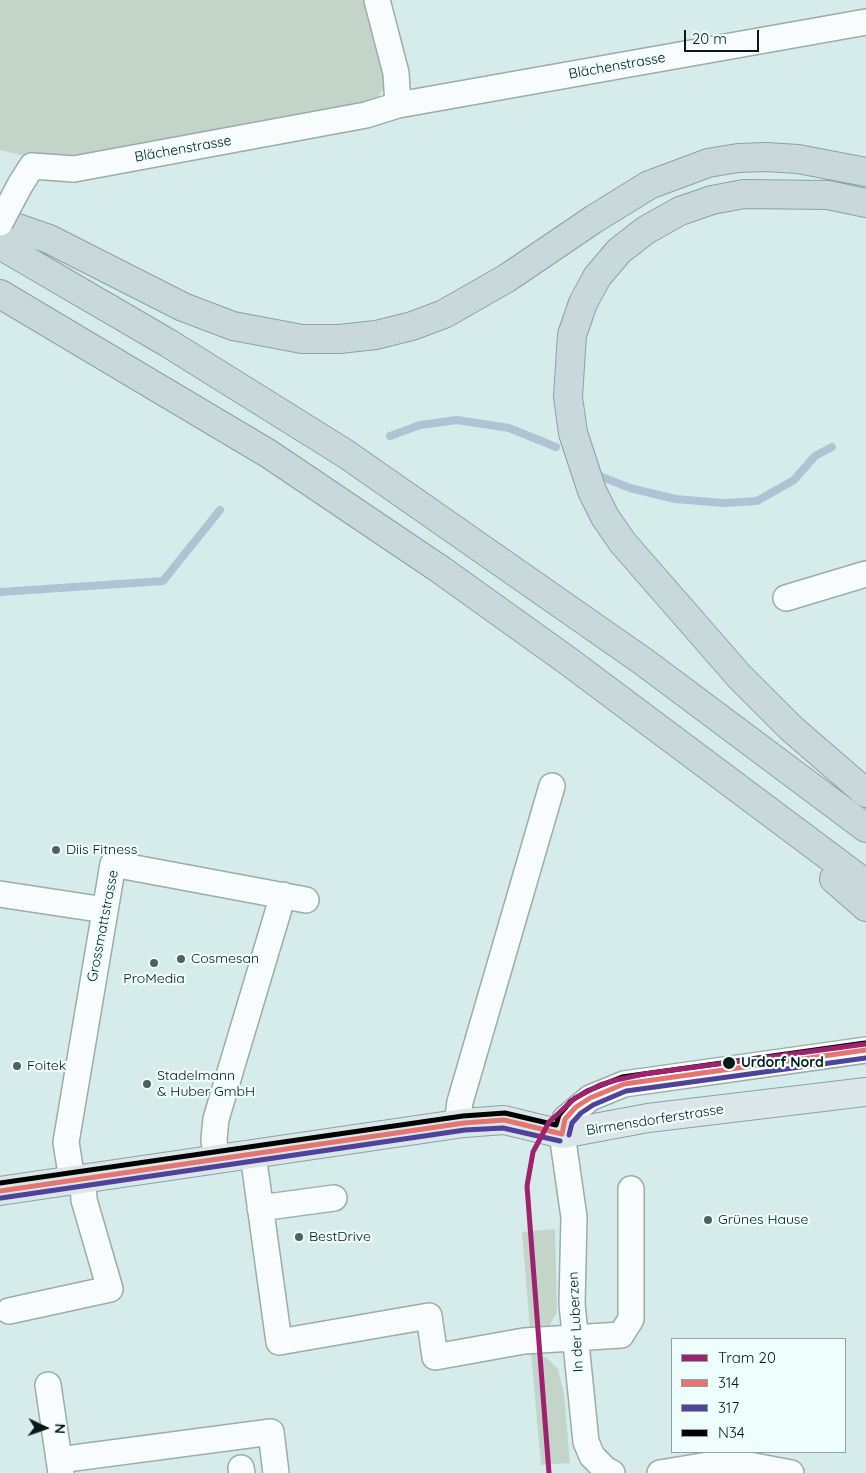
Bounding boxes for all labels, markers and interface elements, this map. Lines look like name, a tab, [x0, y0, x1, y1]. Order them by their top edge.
scale bar	[686, 20, 761, 52]
text: 20 m	[692, 29, 727, 48]
street label: Blächenstrasse	[567, 49, 667, 83]
street label: Blächenstrasse	[133, 132, 233, 166]
place label: Diis Fitness	[66, 842, 137, 858]
marker: Diis Fitness	[50, 844, 62, 856]
street label: Grossmattstrasse	[84, 869, 122, 983]
place label: Cosmesan	[191, 951, 259, 967]
marker: Cosmesan	[175, 953, 187, 965]
marker: ProMedia	[148, 957, 160, 969]
place label: ProMedia	[123, 971, 185, 987]
marker: Urdorf Nord	[721, 1055, 737, 1071]
place label: Urdorf Nord	[741, 1055, 824, 1071]
place label: Foitek	[27, 1058, 66, 1074]
marker: Foitek	[11, 1060, 23, 1072]
place label: Stadelmann & Huber GmbH	[157, 1068, 255, 1100]
marker: Stadelmann & Huber GmbH	[141, 1078, 153, 1090]
street label: Birmensdorferstrasse	[585, 1101, 725, 1139]
place label: Grünes Hause	[718, 1212, 808, 1228]
marker: Grünes Hause	[702, 1214, 714, 1226]
place label: BestDrive	[309, 1229, 371, 1245]
marker: BestDrive	[293, 1231, 305, 1243]
street label: In der Luberzen	[565, 1271, 587, 1373]
legend	[671, 1338, 846, 1453]
text: Tram 20	[718, 1348, 776, 1367]
text: 314	[718, 1373, 739, 1392]
text: 317	[718, 1398, 739, 1417]
north arrow	[20, 1403, 70, 1453]
text: N	[51, 1423, 69, 1434]
text: N34	[718, 1423, 745, 1442]

